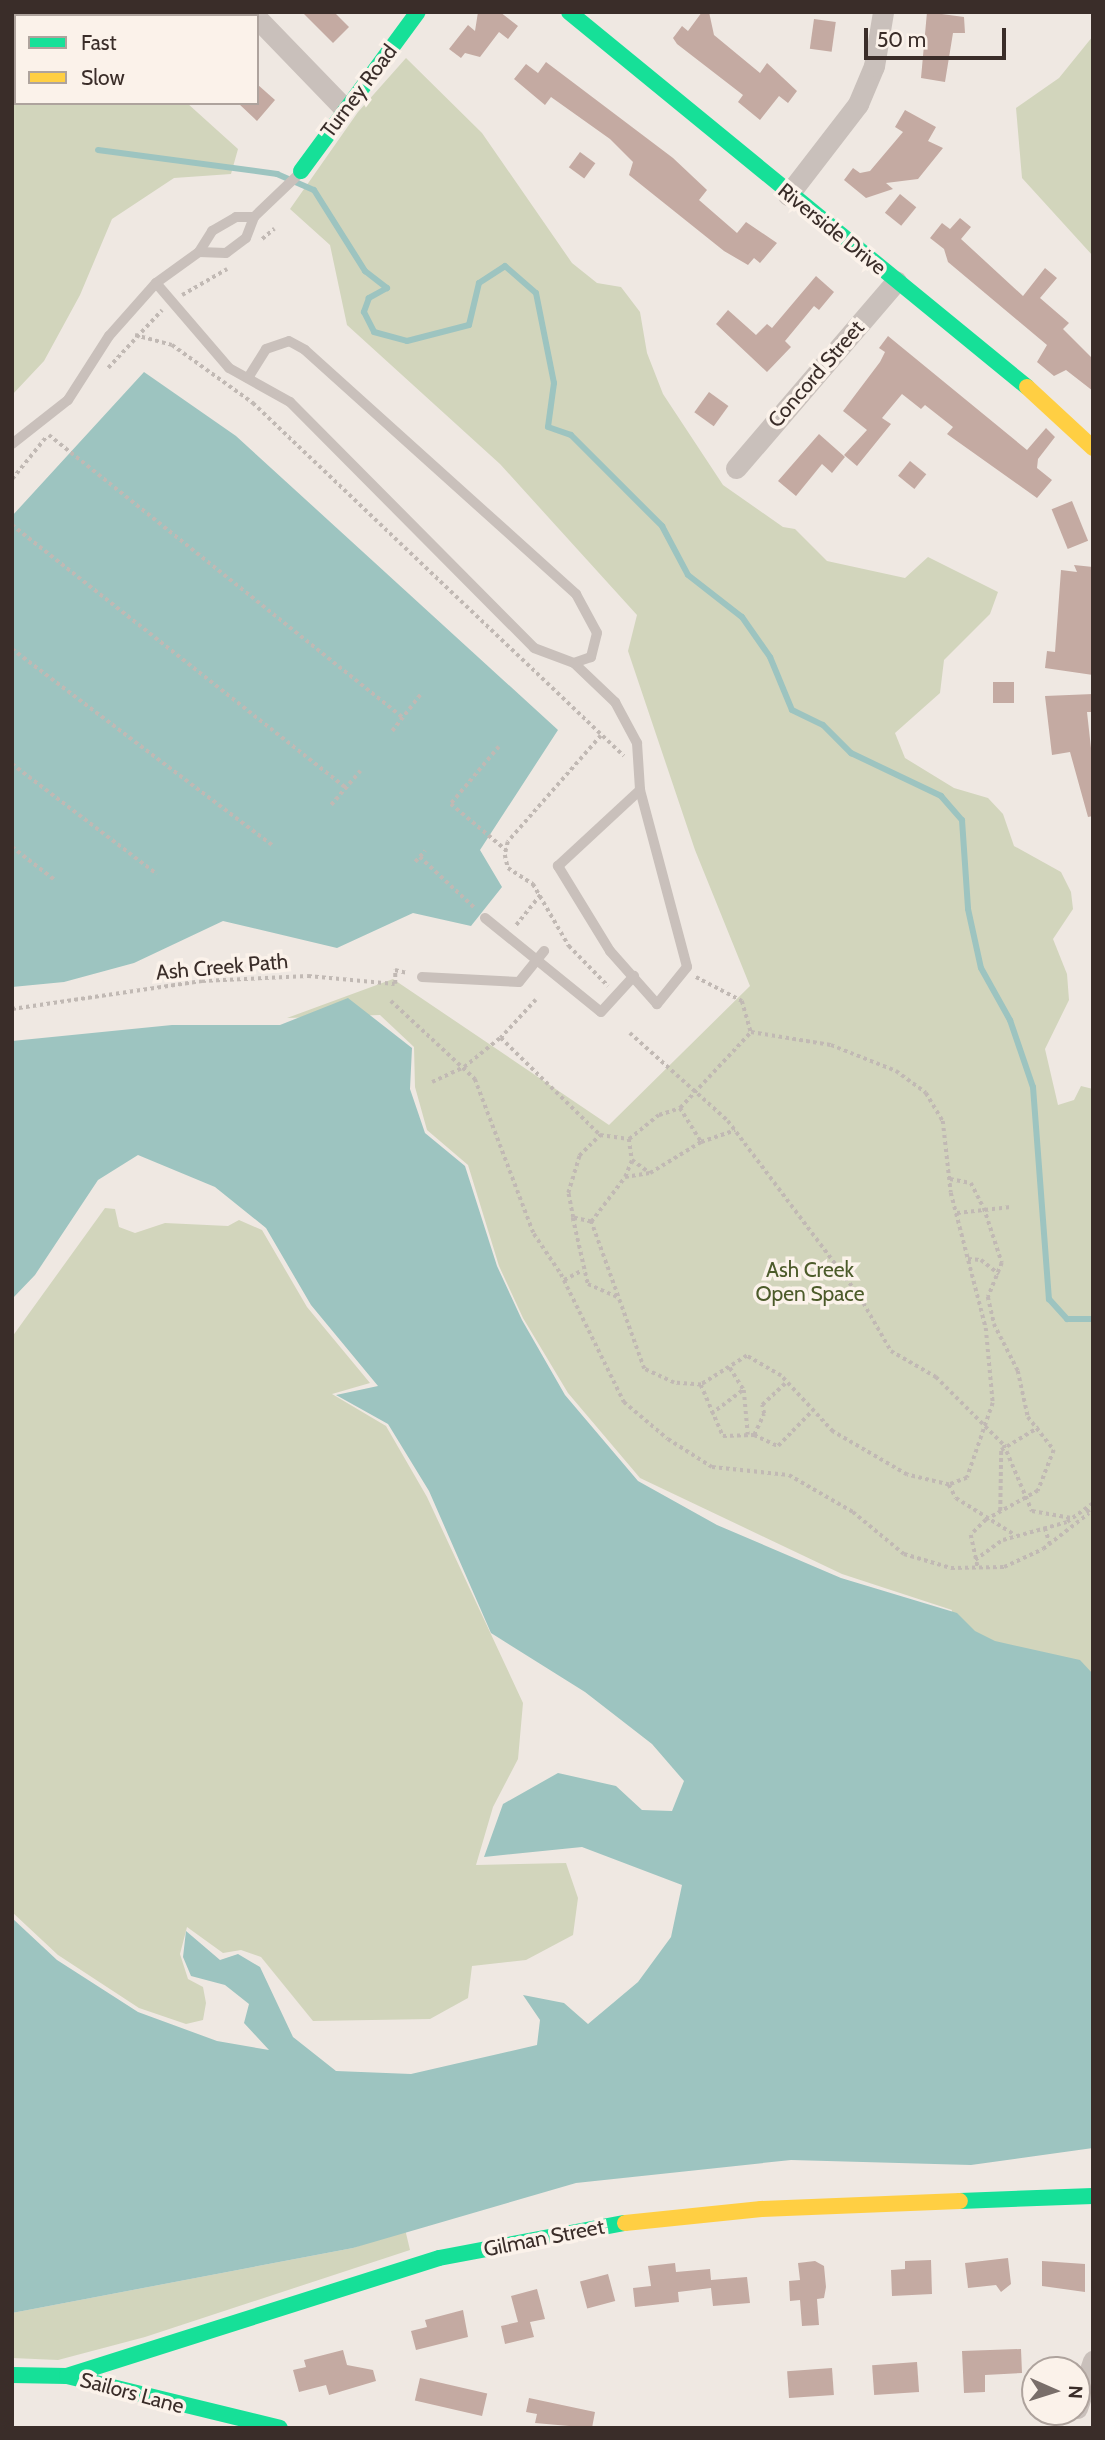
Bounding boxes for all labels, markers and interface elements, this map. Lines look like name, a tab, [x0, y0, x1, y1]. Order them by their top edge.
legend	[14, 14, 259, 105]
scale bar	[867, 14, 1009, 58]
text: 50 m	[877, 27, 926, 52]
text: Fast	[81, 30, 117, 55]
street label: Turney Road	[316, 39, 402, 143]
text: Slow	[81, 65, 125, 90]
street label: Riverside Drive	[773, 178, 891, 280]
street label: Concord Street	[763, 315, 869, 433]
street label: Ash Creek Path	[155, 949, 289, 985]
park label: Ash Creek Open Space	[756, 1257, 864, 1307]
street label: Gilman Street	[482, 2214, 606, 2262]
north arrow	[1021, 2356, 1091, 2426]
street label: Sailors Lane	[77, 2367, 187, 2419]
text: N	[1064, 2385, 1087, 2399]

